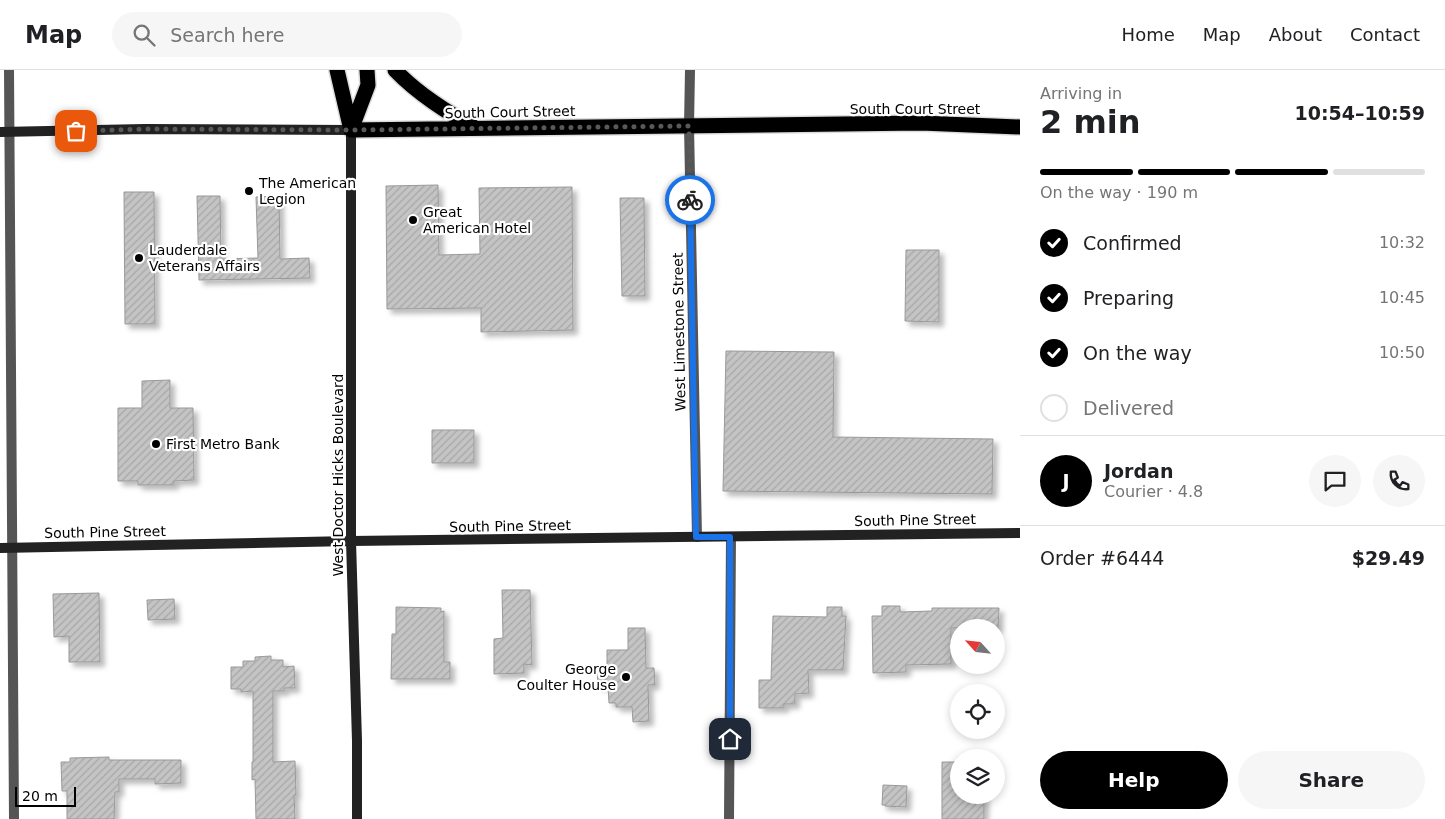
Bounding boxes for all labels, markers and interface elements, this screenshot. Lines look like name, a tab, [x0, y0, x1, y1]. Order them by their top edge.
search box	[112, 12, 462, 57]
text: Map	[25, 21, 82, 49]
icon: search	[130, 21, 158, 49]
text: Search here	[170, 24, 284, 46]
text: Home	[1122, 24, 1175, 45]
text: Map	[1203, 24, 1241, 45]
text: About	[1269, 24, 1322, 45]
text: Contact	[1350, 24, 1420, 45]
text: Arriving in	[1040, 84, 1122, 103]
street label: South Court Street	[850, 101, 981, 117]
text: 10:54–10:59	[1295, 102, 1425, 124]
street label: South Court Street	[445, 103, 576, 121]
text: 2 min	[1040, 103, 1141, 141]
pin	[55, 110, 97, 152]
icon: bag	[62, 117, 90, 145]
place label: The American Legion	[258, 175, 356, 207]
courier	[665, 175, 715, 225]
text: On the way · 190 m	[1040, 183, 1198, 202]
marker: The American Legion	[243, 185, 255, 197]
icon: bike	[676, 186, 704, 214]
place label: Great American Hotel	[423, 204, 531, 236]
marker: Great American Hotel	[407, 214, 419, 226]
icon: check	[1040, 229, 1068, 257]
text: Confirmed	[1083, 232, 1182, 254]
text: 10:32	[1379, 233, 1425, 252]
place label: Lauderdale Veterans Affairs	[149, 242, 260, 274]
marker: Lauderdale Veterans Affairs	[133, 252, 145, 264]
street label: West Limestone Street	[670, 252, 688, 411]
icon: check	[1040, 284, 1068, 312]
text: Preparing	[1083, 287, 1174, 309]
text: 10:45	[1379, 288, 1425, 307]
icon: check	[1040, 339, 1068, 367]
text: On the way	[1083, 342, 1192, 364]
text: 10:50	[1379, 343, 1425, 362]
street label: West Doctor Hicks Boulevard	[330, 374, 346, 576]
text: Delivered	[1083, 397, 1174, 419]
place label: First Metro Bank	[166, 436, 281, 452]
marker: First Metro Bank	[150, 438, 162, 450]
button: chat	[1309, 455, 1361, 507]
button: phone	[1373, 455, 1425, 507]
text: Jordan	[1104, 460, 1173, 482]
text: J	[1062, 470, 1070, 492]
text: Courier · 4.8	[1104, 482, 1203, 501]
street label: South Pine Street	[854, 511, 976, 529]
street label: South Pine Street	[449, 517, 571, 535]
street label: South Pine Street	[44, 523, 166, 541]
text: Order #6444	[1040, 547, 1164, 569]
text: $29.49	[1352, 547, 1425, 569]
north arrow	[950, 619, 1005, 674]
map controls	[950, 619, 1005, 804]
place label: George Coulter House	[517, 661, 616, 693]
marker: George Coulter House	[620, 671, 632, 683]
button: locate	[950, 684, 1005, 739]
pin	[709, 718, 751, 760]
icon: home	[716, 725, 744, 753]
button: layers	[950, 749, 1005, 804]
button: Help	[1040, 751, 1228, 809]
button: Share	[1238, 751, 1425, 809]
scale bar	[15, 784, 76, 807]
text: 20 m	[22, 788, 58, 804]

